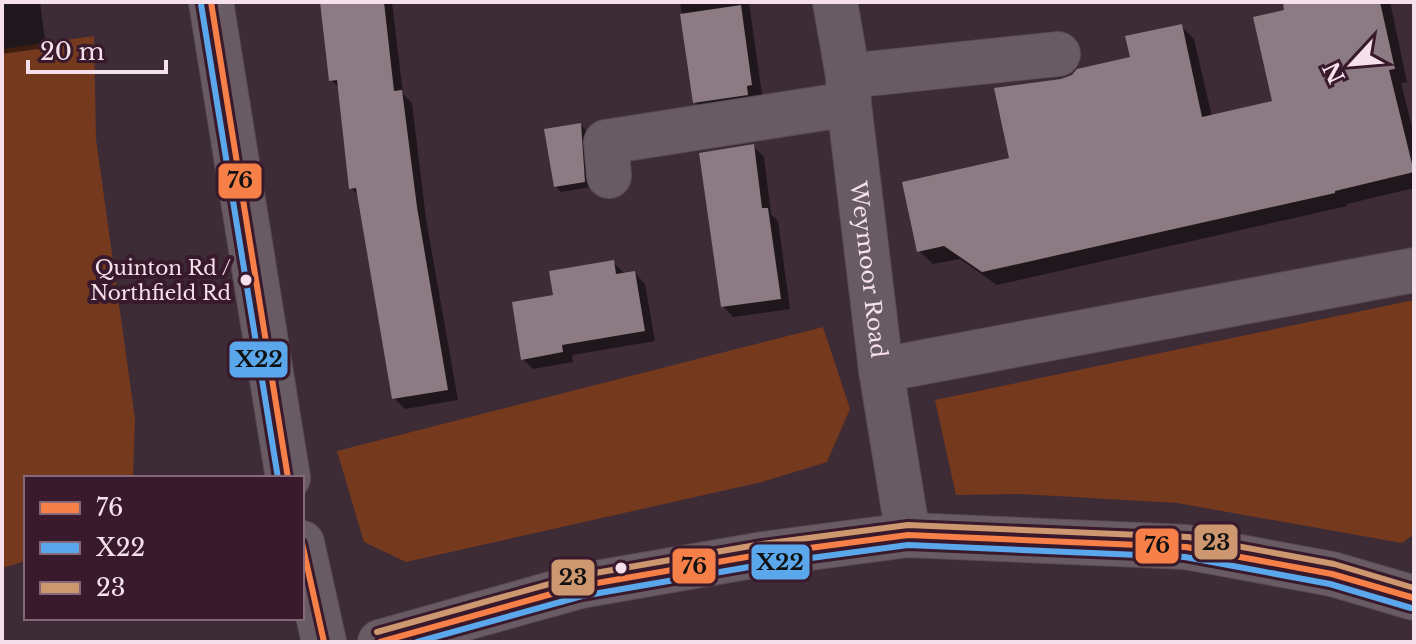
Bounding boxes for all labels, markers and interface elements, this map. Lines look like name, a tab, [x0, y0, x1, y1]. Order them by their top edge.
scale bar	[28, 24, 166, 74]
north arrow	[1312, 24, 1392, 104]
text: 20 m	[40, 37, 105, 66]
text: N	[1318, 57, 1351, 88]
line badge: 76	[217, 162, 263, 200]
text: 76	[227, 167, 253, 194]
street label: Weymoor Road	[845, 179, 893, 360]
place label: Quinton Rd / Northfield Rd	[90, 256, 231, 305]
marker: Quinton Rd / Northfield Rd	[238, 272, 254, 288]
line badge: X22	[228, 340, 289, 379]
text: X22	[234, 346, 283, 373]
legend	[24, 476, 304, 620]
text: 76	[96, 493, 123, 522]
line badge: 23	[1193, 523, 1239, 561]
line badge: 76	[1134, 527, 1180, 565]
text: 23	[1202, 529, 1230, 556]
text: 76	[1144, 532, 1170, 559]
text: X22	[96, 533, 145, 562]
line badge: X22	[750, 543, 811, 581]
line badge: 76	[671, 547, 717, 585]
text: X22	[755, 549, 804, 576]
text: 76	[681, 553, 707, 580]
line badge: 23	[550, 558, 596, 597]
unlabelled marker	[613, 560, 629, 576]
text: 23	[559, 564, 587, 591]
text: 23	[96, 573, 126, 602]

